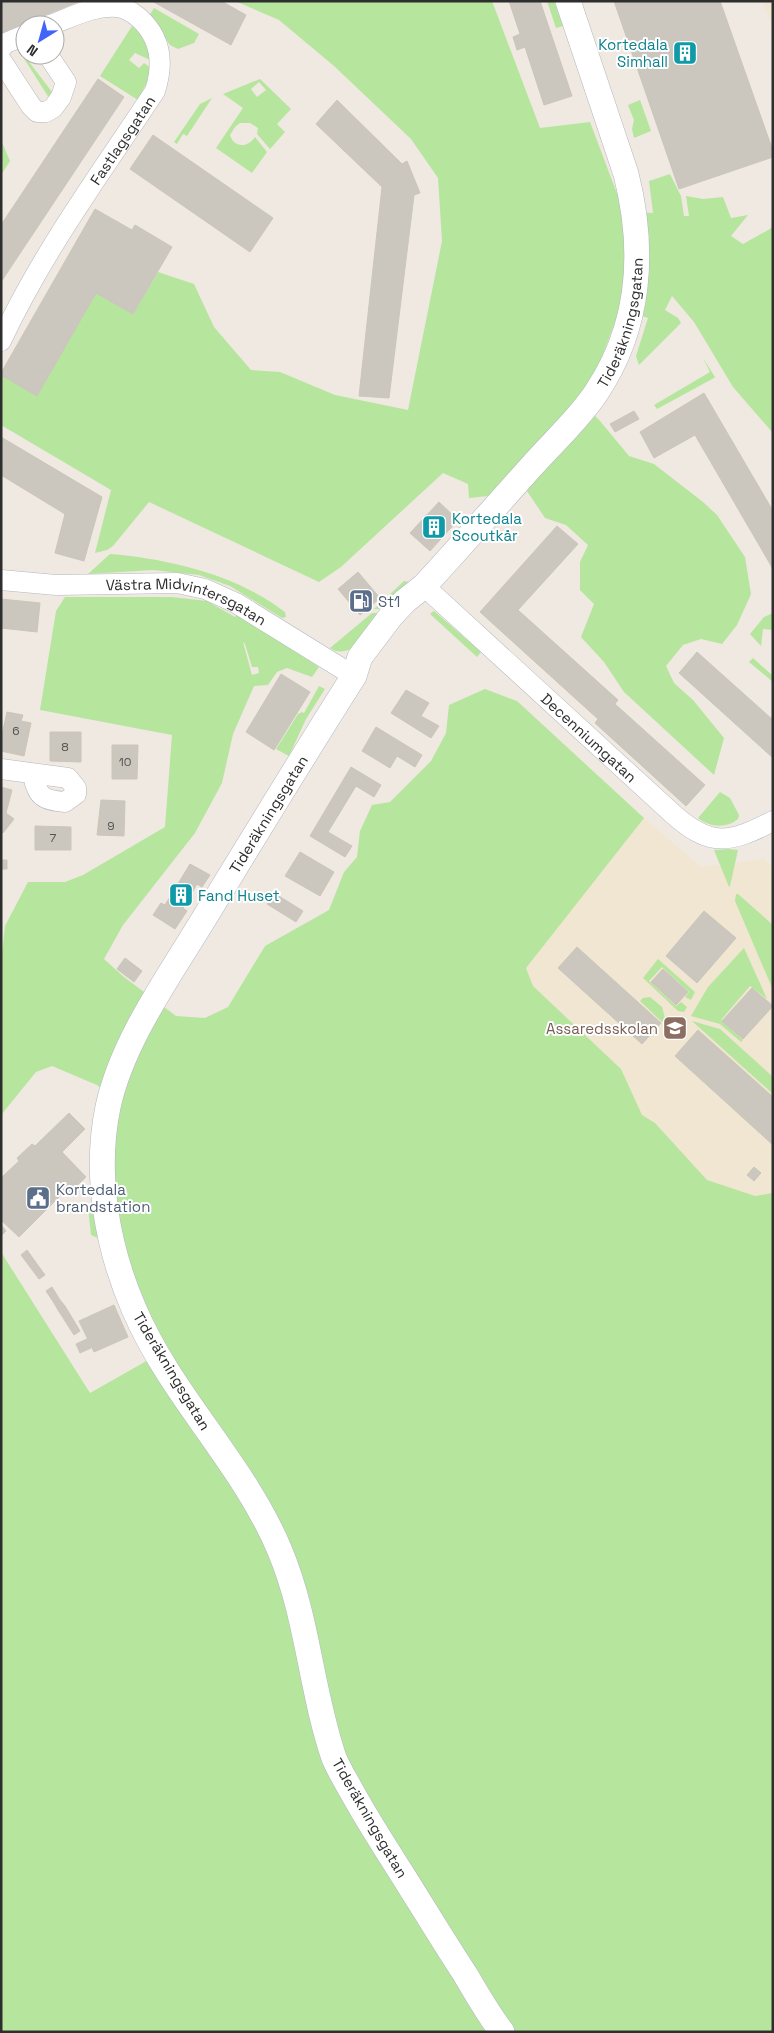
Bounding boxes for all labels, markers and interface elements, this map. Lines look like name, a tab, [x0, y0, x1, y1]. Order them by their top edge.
north arrow	[15, 15, 65, 65]
place label: Kortedala Simhall	[598, 35, 668, 71]
text: N	[23, 40, 41, 60]
building icon: Kortedala Simhall	[672, 40, 698, 66]
street label: Fastlagsgatan	[85, 92, 159, 188]
street label: Tideräkningsgatan	[592, 257, 646, 391]
place label: Kortedala Scoutkår	[452, 509, 522, 545]
building icon: Kortedala Scoutkår	[421, 514, 447, 540]
street label: Västra Midvintersgatan	[105, 573, 270, 629]
fuel station icon: St1	[348, 588, 374, 614]
place label: St1	[378, 592, 400, 611]
street label: Decenniumgatan	[537, 689, 641, 786]
house number: 6	[12, 723, 20, 739]
house number: 8	[61, 739, 69, 755]
street label: Tideräkningsgatan	[225, 751, 312, 877]
house number: 10	[119, 754, 131, 770]
house number: 9	[107, 818, 115, 834]
house number: 7	[50, 830, 57, 846]
building icon: Fand Huset	[168, 882, 194, 908]
place label: Fand Huset	[198, 886, 280, 905]
school or university icon: Assaredsskolan	[662, 1015, 688, 1041]
place label: Assaredsskolan	[546, 1019, 658, 1038]
place label: Kortedala brandstation	[56, 1180, 150, 1216]
public building icon: Kortedala brandstation	[25, 1185, 51, 1211]
street label: Tideräkningsgatan	[129, 1308, 215, 1434]
street label: Tideräkningsgatan	[328, 1755, 412, 1881]

